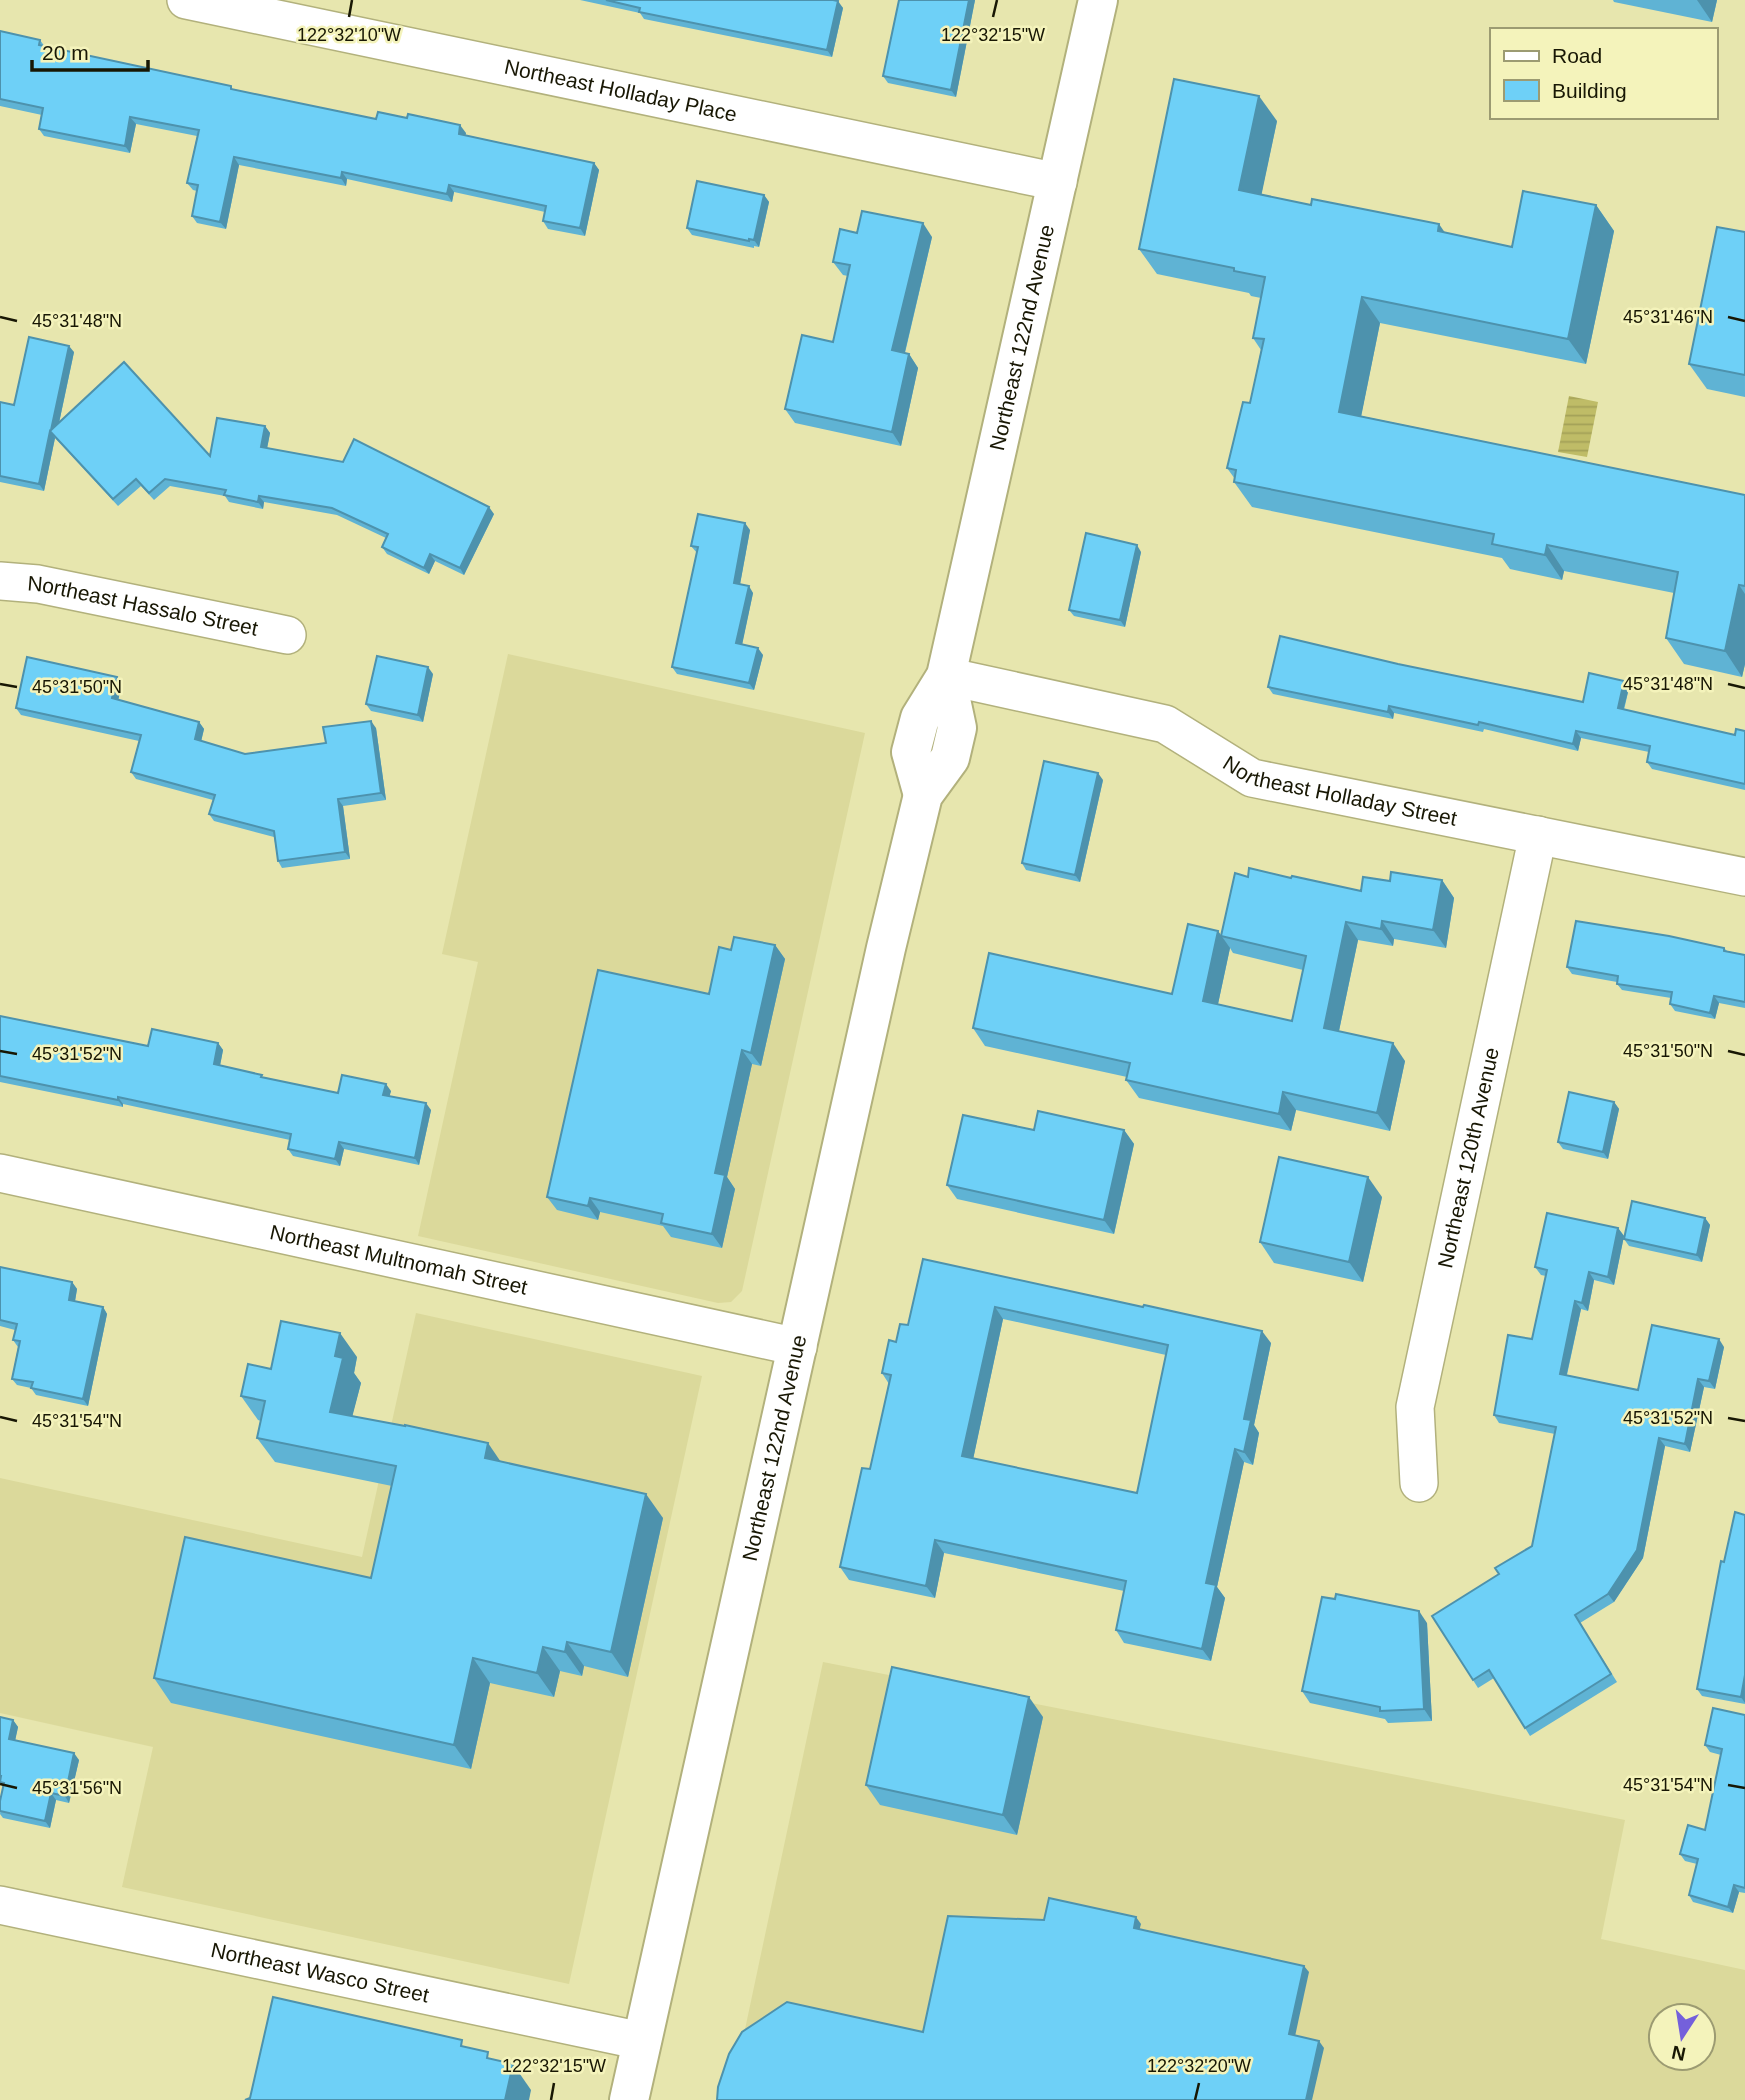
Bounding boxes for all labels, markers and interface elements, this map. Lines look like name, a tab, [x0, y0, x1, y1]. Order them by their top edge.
text: 122°32'10"W	[297, 25, 401, 45]
text: 122°32'15"W	[941, 25, 1045, 45]
scale bar	[32, 28, 147, 72]
legend	[1490, 28, 1717, 119]
text: 20 m	[42, 41, 89, 64]
text: Road	[1552, 44, 1602, 67]
street label: Northeast Holladay Place	[502, 55, 739, 126]
text: Building	[1552, 79, 1627, 102]
street label: Northeast 122nd Avenue	[985, 222, 1058, 453]
text: 45°31'46"N	[1623, 307, 1713, 327]
text: 45°31'48"N	[32, 311, 122, 331]
street label: Northeast Hassalo Street	[27, 571, 260, 640]
text: 45°31'48"N	[1623, 674, 1713, 694]
text: 45°31'50"N	[32, 677, 122, 697]
street label: Northeast Holladay Street	[1219, 751, 1459, 830]
text: 45°31'50"N	[1623, 1041, 1713, 1061]
text: 45°31'52"N	[32, 1044, 122, 1064]
street label: Northeast 120th Avenue	[1433, 1045, 1503, 1270]
street label: Northeast Multnomah Street	[268, 1220, 530, 1299]
street label: Northeast 122nd Avenue	[738, 1333, 810, 1563]
text: 45°31'52"N	[1623, 1408, 1713, 1428]
text: 45°31'54"N	[32, 1411, 122, 1431]
text: 45°31'54"N	[1623, 1775, 1713, 1795]
text: 45°31'56"N	[32, 1778, 122, 1798]
street label: Northeast Wasco Street	[209, 1938, 431, 2007]
north arrow	[1647, 2002, 1717, 2072]
text: N	[1670, 2041, 1687, 2065]
text: 122°32'15"W	[502, 2056, 606, 2076]
text: 122°32'20"W	[1147, 2056, 1251, 2076]

